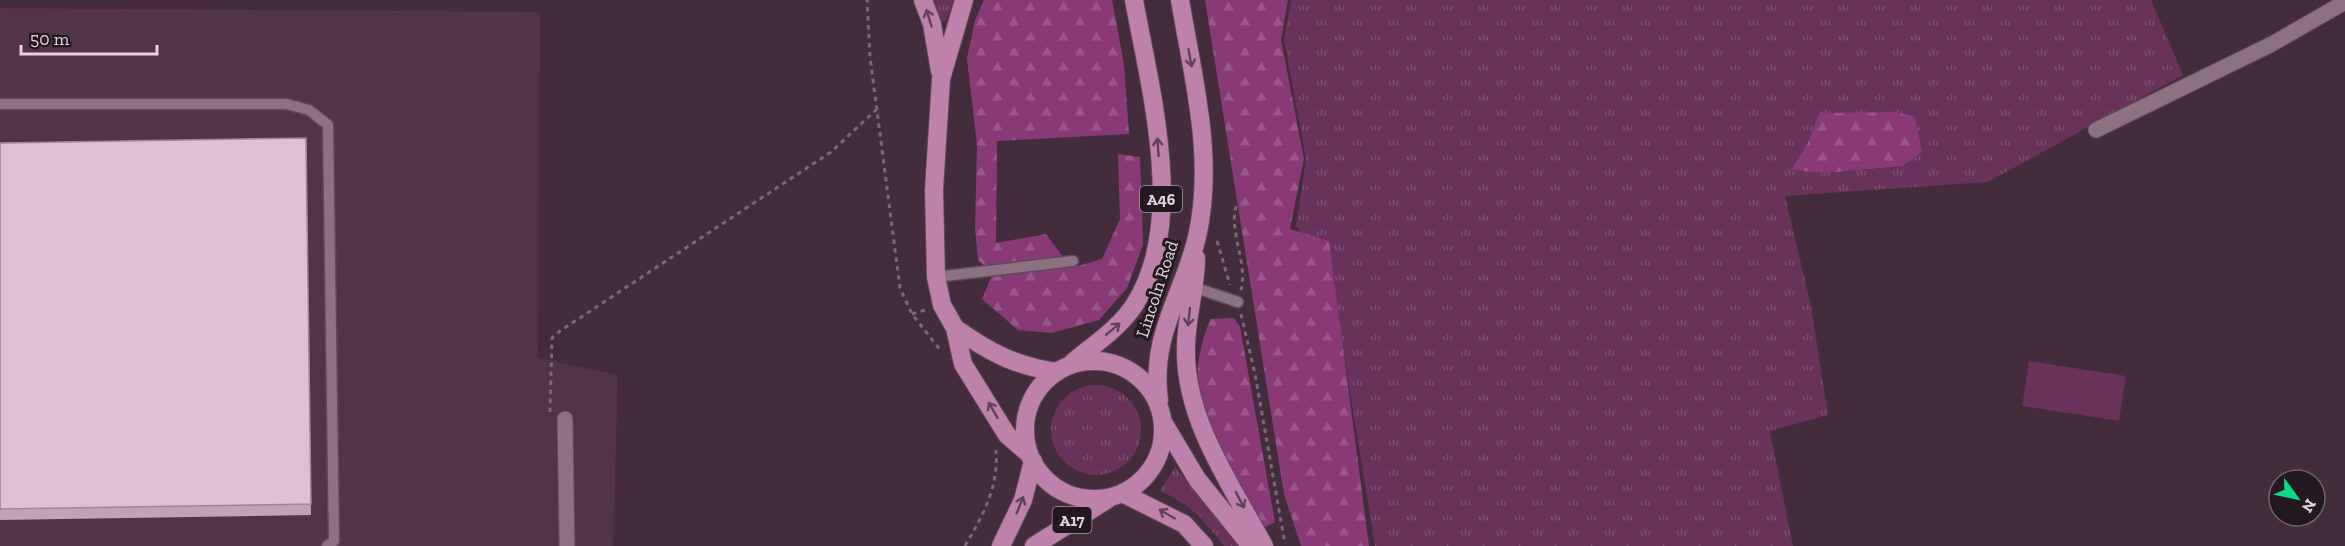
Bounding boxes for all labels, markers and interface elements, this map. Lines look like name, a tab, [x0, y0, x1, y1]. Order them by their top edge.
one-way arrow	[923, 9, 934, 28]
scale bar	[21, 18, 158, 56]
text: 50 m	[30, 28, 70, 50]
one-way arrow	[1185, 47, 1196, 67]
one-way arrow	[1152, 138, 1163, 158]
road number: A46	[1140, 186, 1182, 212]
street label: Lincoln Road	[1131, 238, 1183, 340]
one-way arrow	[1183, 306, 1194, 326]
one-way arrow	[1105, 322, 1121, 335]
one-way arrow	[987, 401, 999, 418]
north arrow	[2267, 468, 2327, 528]
one-way arrow	[1234, 491, 1246, 508]
one-way arrow	[1015, 496, 1026, 515]
text: N	[2298, 496, 2320, 516]
road number: A17	[1052, 507, 1092, 533]
one-way arrow	[1159, 508, 1176, 520]

